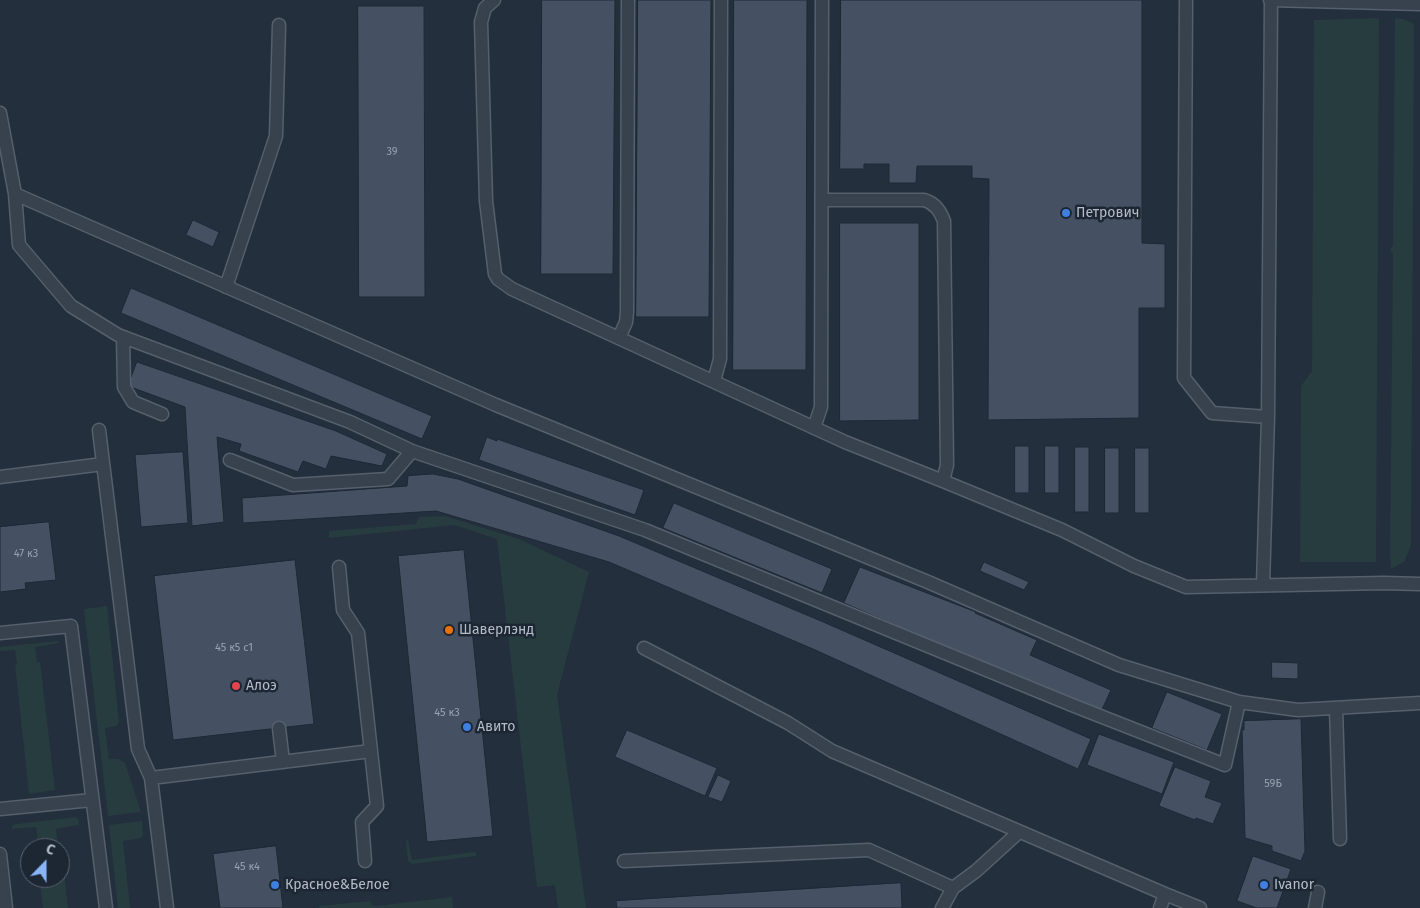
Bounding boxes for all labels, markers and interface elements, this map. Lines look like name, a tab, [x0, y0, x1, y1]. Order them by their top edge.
house number: 39	[386, 145, 398, 159]
place label: Петрович	[1076, 205, 1140, 221]
marker: Петрович	[1060, 207, 1072, 219]
house number: 47 к3	[14, 547, 38, 561]
place label: Шаверлэнд	[459, 622, 534, 638]
marker: Шаверлэнд	[443, 624, 455, 636]
house number: 45 к5 с1	[215, 641, 253, 655]
place label: Алоэ	[246, 678, 277, 694]
marker: Алоэ	[230, 680, 242, 692]
house number: 45 к3	[434, 706, 460, 720]
place label: Авито	[477, 719, 515, 735]
marker: Авито	[461, 721, 473, 733]
house number: 59Б	[1264, 777, 1282, 791]
north arrow	[20, 838, 70, 888]
text: С	[44, 840, 57, 859]
house number: 45 к4	[234, 860, 260, 874]
place label: Красное&Белое	[285, 877, 390, 893]
place label: Ivanor	[1274, 877, 1314, 893]
marker: Красное&Белое	[269, 879, 281, 891]
marker: Ivanor	[1258, 879, 1270, 891]

